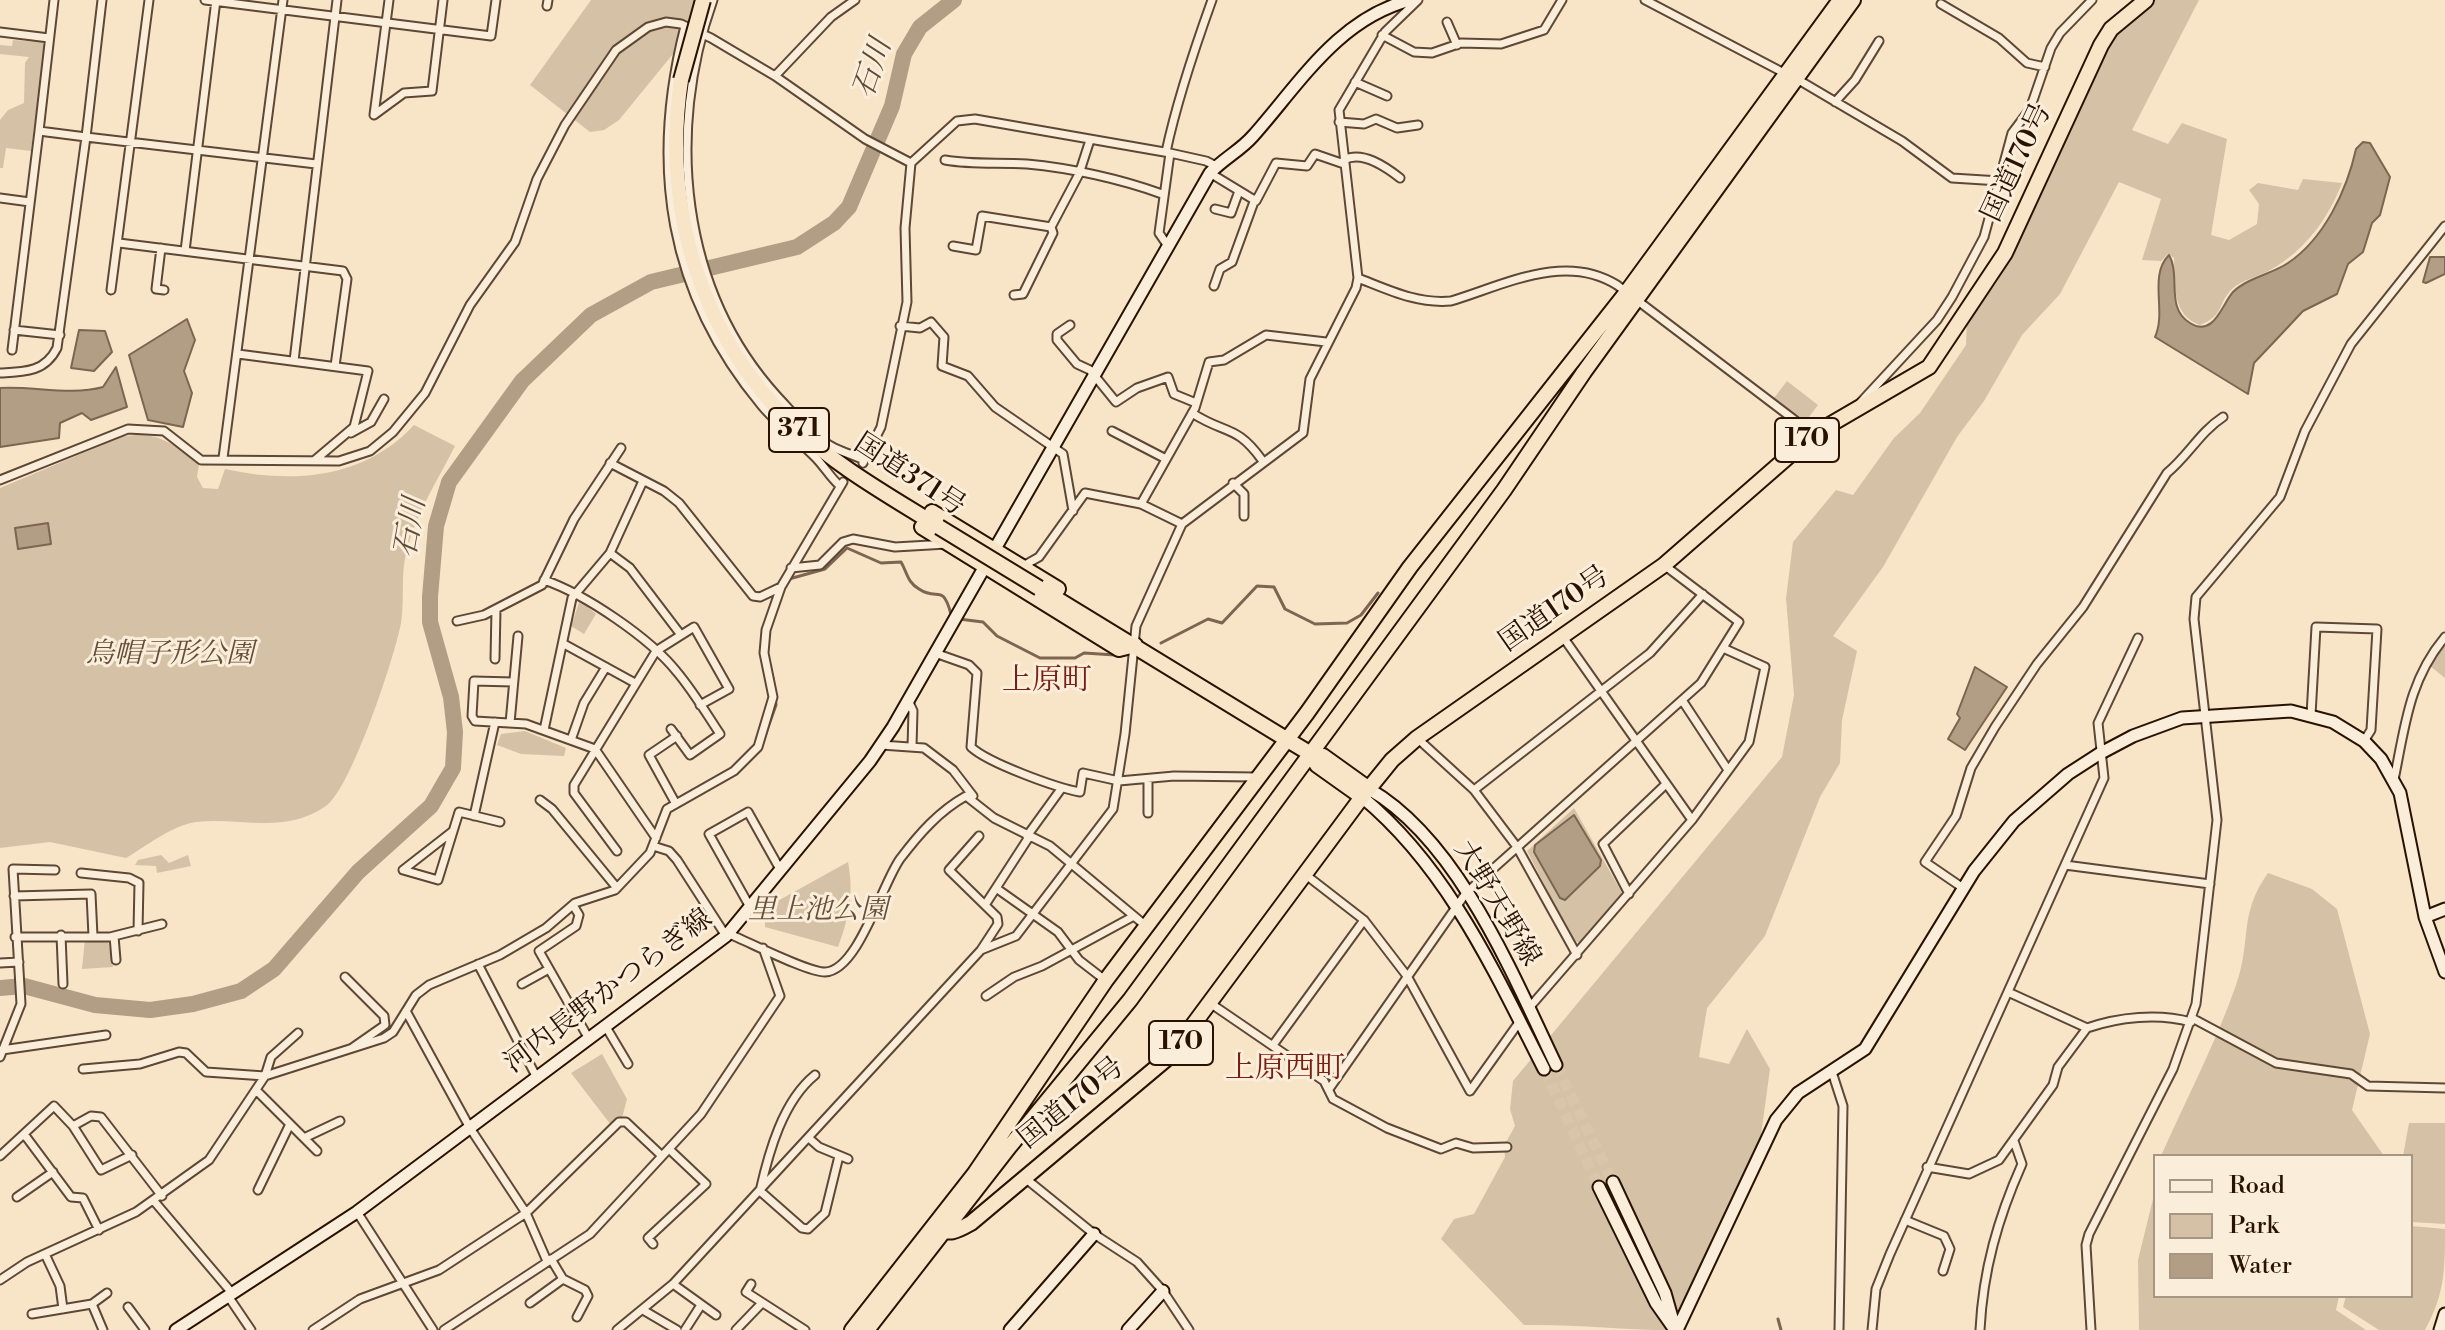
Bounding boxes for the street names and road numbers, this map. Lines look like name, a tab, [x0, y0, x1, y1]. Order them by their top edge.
street label: 国道170号	[1976, 99, 2060, 227]
road number: 371	[769, 408, 829, 452]
road number: 170	[1775, 418, 1839, 462]
street label: 国道371号	[847, 428, 971, 524]
street label: 国道170号	[1494, 560, 1616, 660]
street label: 大野天野線	[1446, 835, 1546, 973]
street label: 河内長野かつらぎ線	[498, 903, 720, 1081]
road number: 170	[1149, 1021, 1213, 1065]
street label: 国道170号	[1012, 1051, 1132, 1157]

